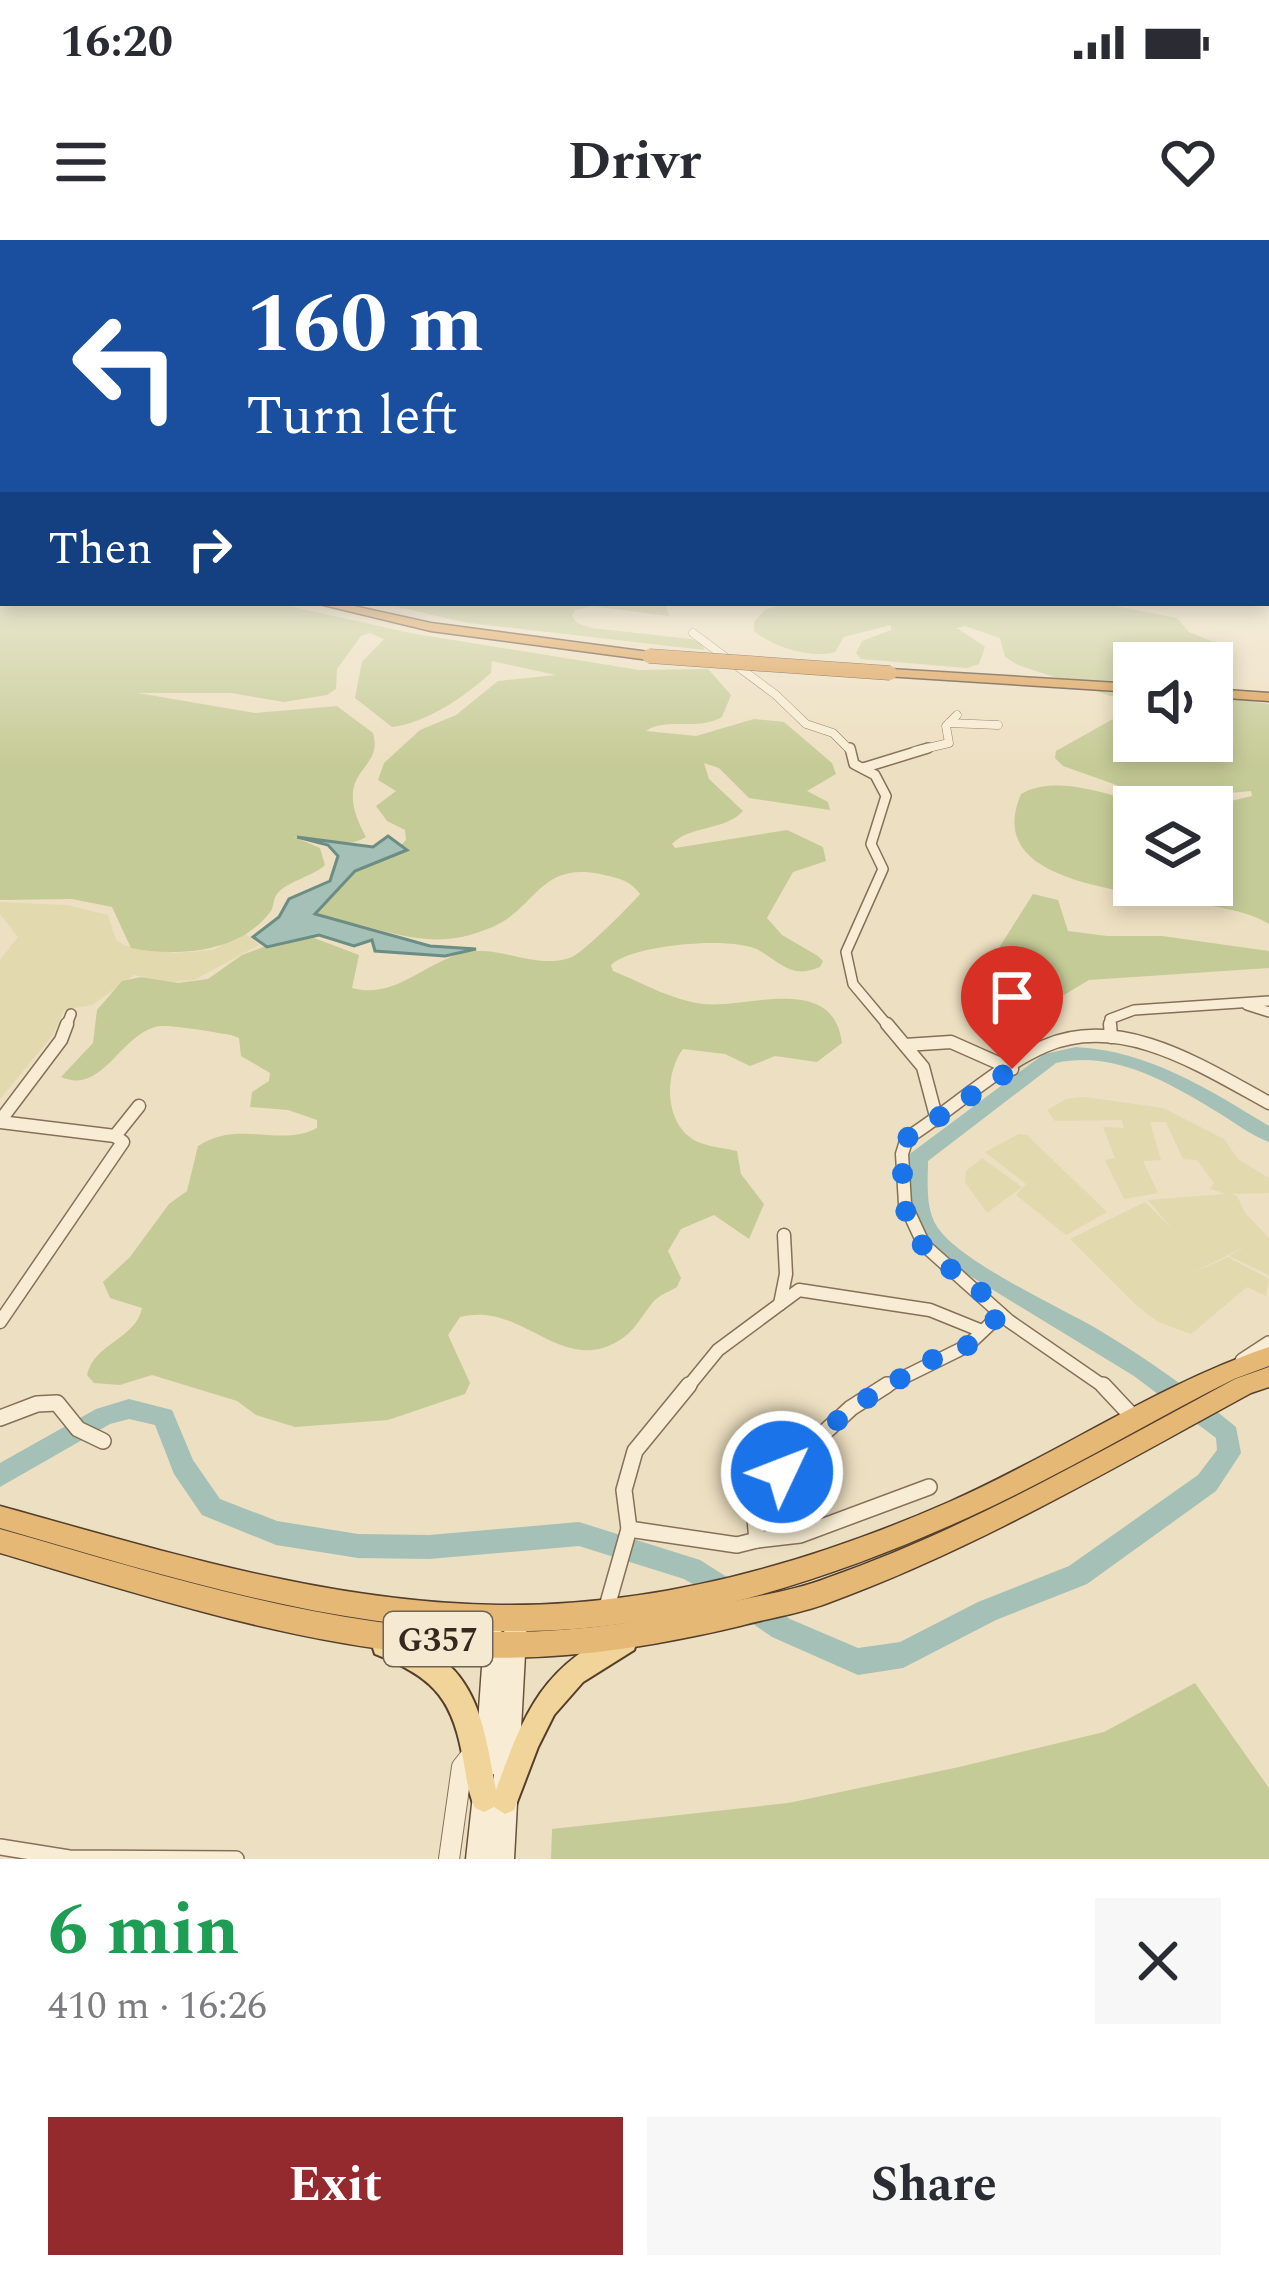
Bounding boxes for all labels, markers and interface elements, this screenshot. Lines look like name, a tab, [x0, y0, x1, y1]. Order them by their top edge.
text: 16:20	[60, 8, 173, 77]
text: Drivr	[568, 121, 701, 203]
icon: menu	[48, 129, 114, 195]
icon: heart	[1155, 129, 1221, 195]
text: 160 m	[246, 261, 484, 389]
icon: left	[48, 288, 204, 444]
text: Turn left	[246, 376, 458, 458]
text: Then	[48, 515, 153, 584]
icon: right	[177, 516, 243, 582]
map controls	[1113, 642, 1233, 906]
button: sound	[1113, 642, 1233, 762]
button: layers	[1113, 786, 1233, 906]
pin	[961, 946, 1063, 1069]
icon: arrive	[979, 964, 1045, 1030]
position arrow	[719, 1409, 845, 1535]
road number: G357	[384, 1612, 492, 1666]
text: 6 min	[48, 1877, 240, 1986]
button: close	[1095, 1898, 1221, 2024]
text: 410 m · 16:26	[48, 1977, 267, 2036]
button: Exit	[48, 2117, 623, 2255]
button: Share	[647, 2117, 1221, 2255]

